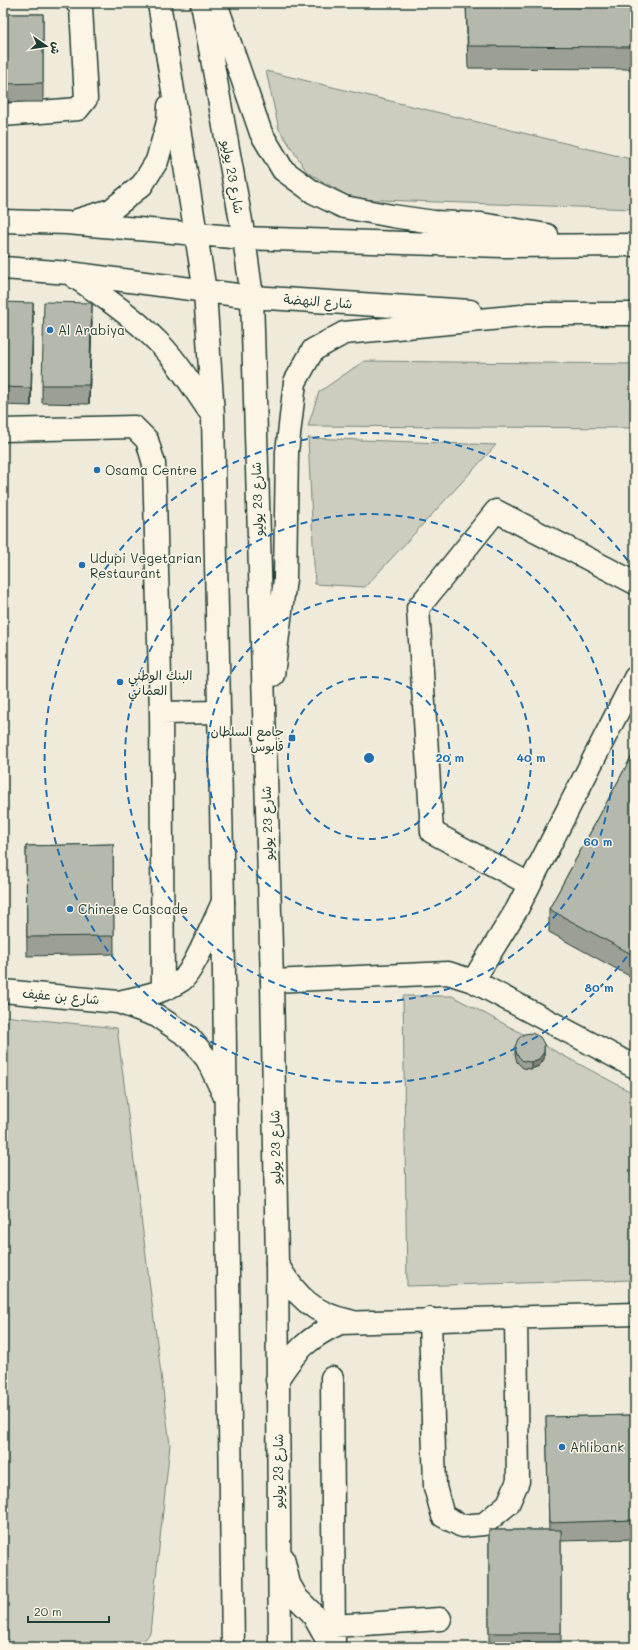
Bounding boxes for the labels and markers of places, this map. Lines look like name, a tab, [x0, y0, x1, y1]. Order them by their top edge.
place label: Al Arabiya	[58, 321, 125, 338]
marker: Al Arabiya	[45, 325, 55, 335]
place label: Osama Centre	[105, 461, 197, 478]
marker: Osama Centre	[92, 465, 102, 475]
place label: Udupi Vegetarian Restaurant	[90, 549, 202, 581]
marker: Udupi Vegetarian Restaurant	[77, 560, 87, 570]
place label: البنك الوطني العماني	[128, 666, 192, 702]
marker: البنك الوطني العماني	[115, 677, 125, 687]
place label: جامع السلطان قابوس	[210, 722, 284, 755]
marker: جامع السلطان قابوس	[287, 733, 297, 743]
centre of rings	[362, 751, 376, 765]
place label: Chinese Cascade	[78, 900, 188, 917]
marker: Chinese Cascade	[65, 904, 75, 914]
place label: Ahlibank	[570, 1438, 624, 1455]
marker: Ahlibank	[557, 1442, 567, 1452]

